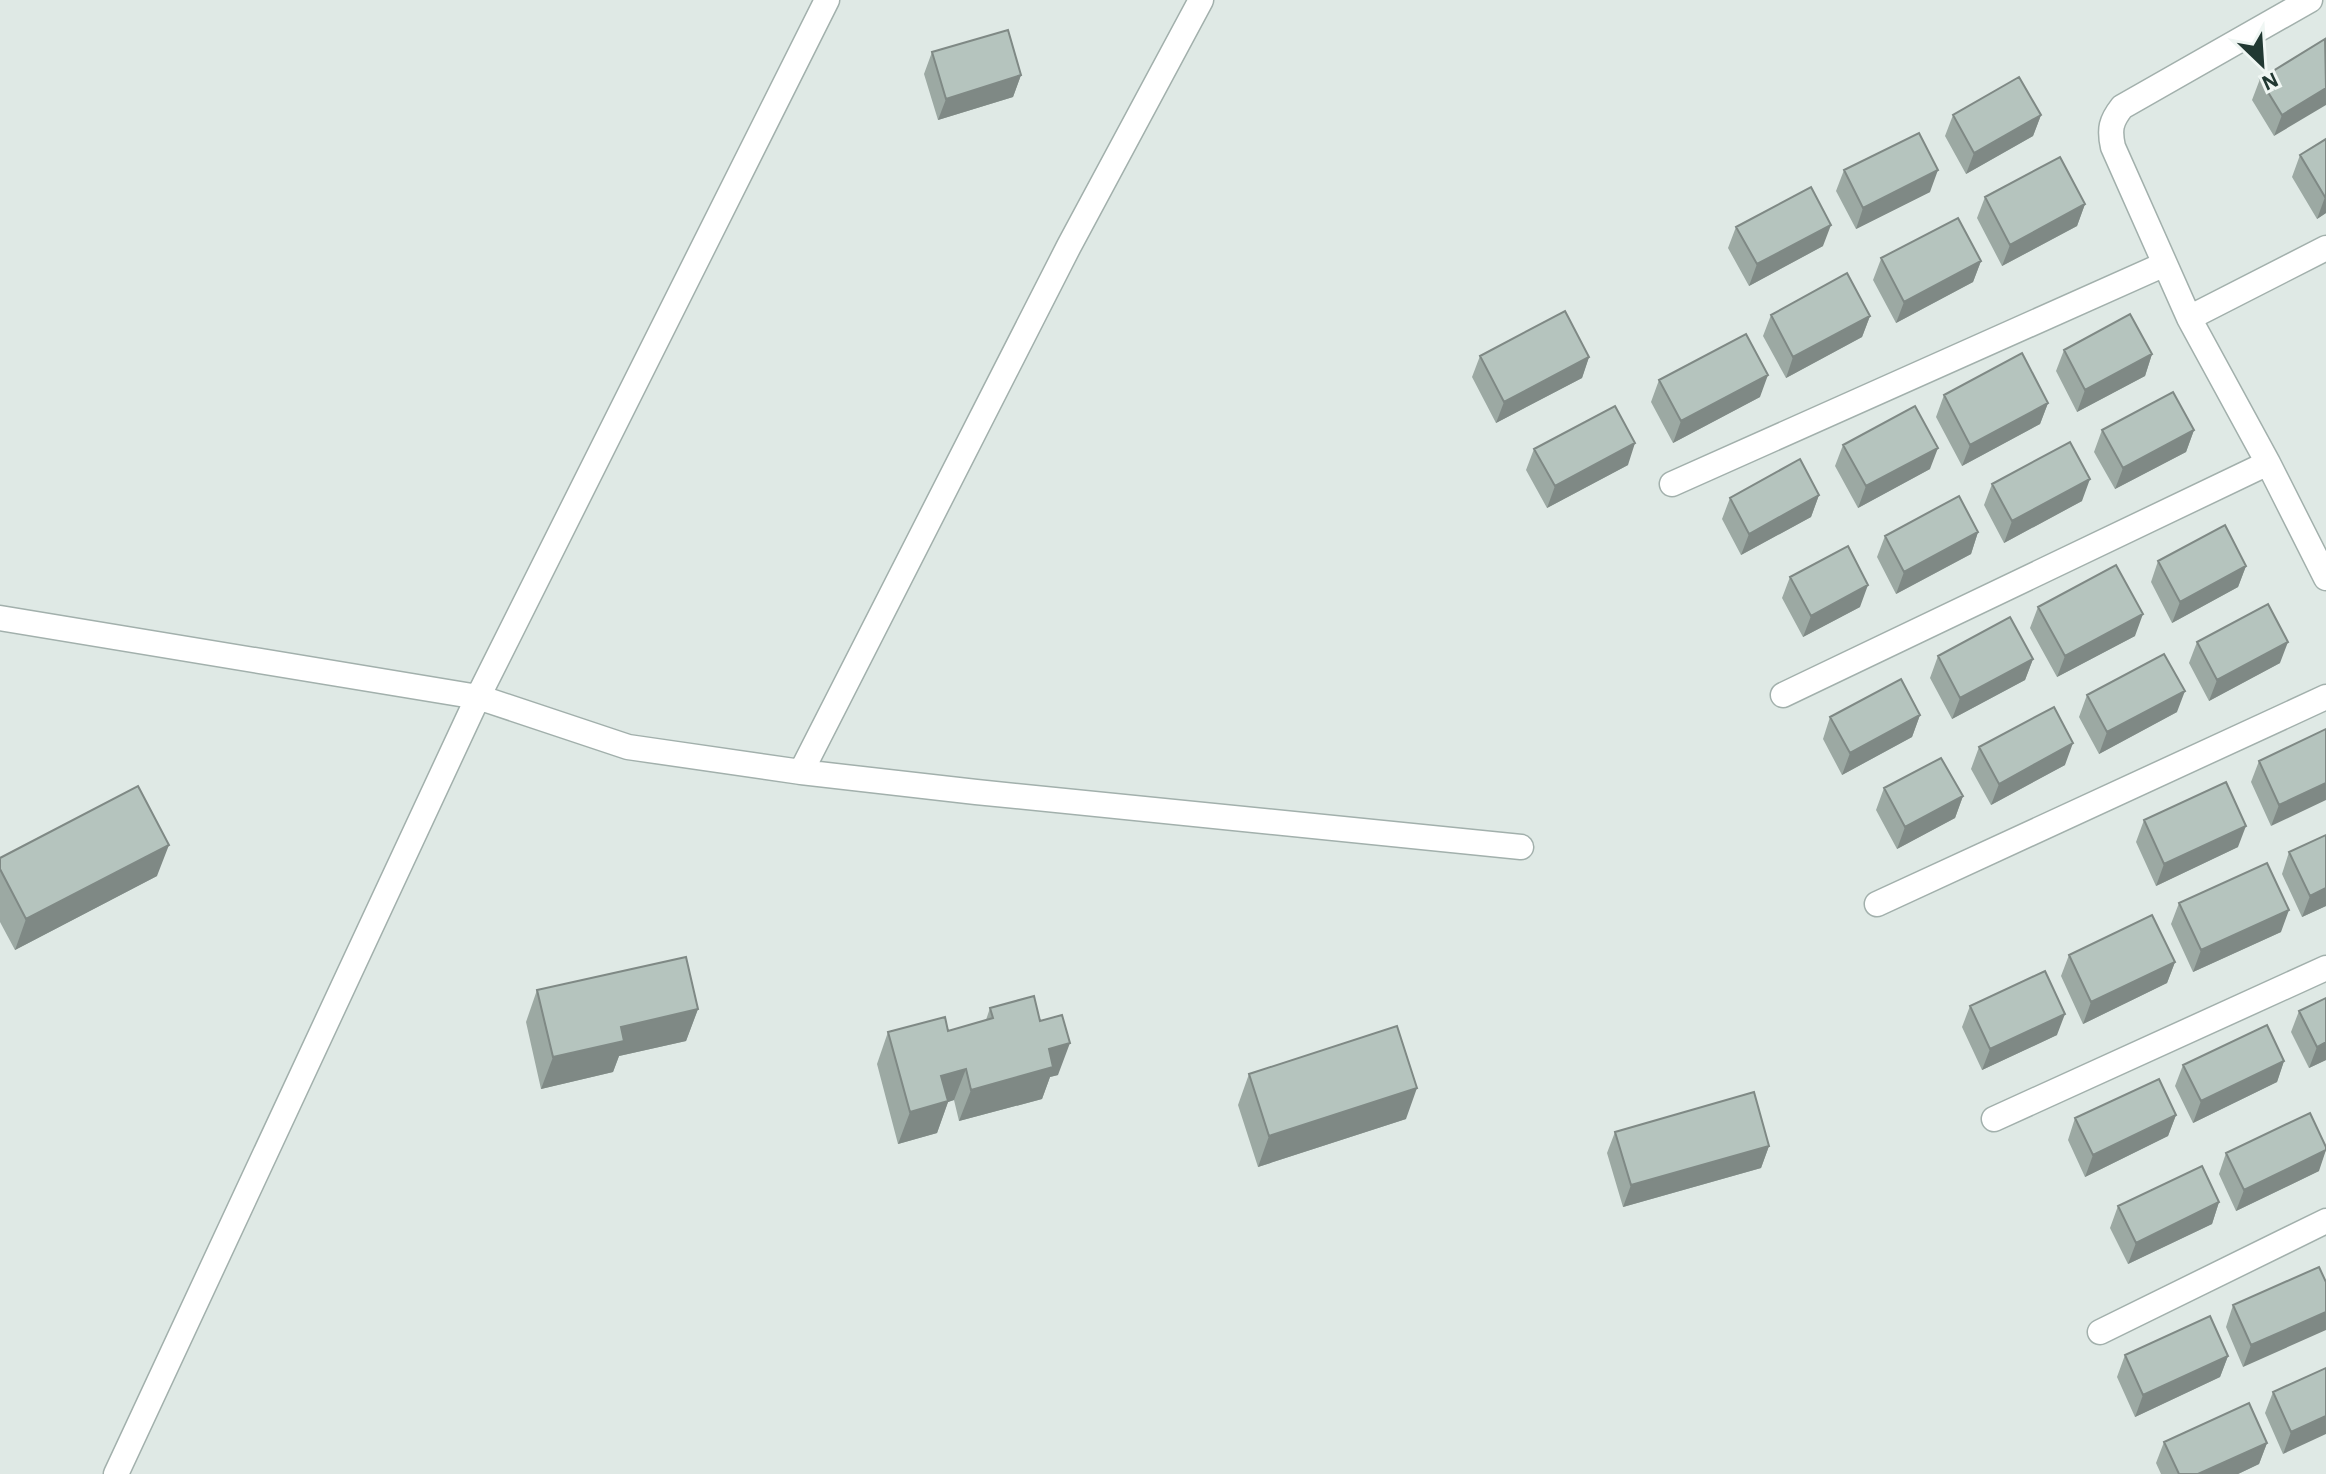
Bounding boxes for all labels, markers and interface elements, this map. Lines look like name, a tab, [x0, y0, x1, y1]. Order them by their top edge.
north arrow	[2222, 24, 2302, 104]
text: N	[2258, 68, 2282, 94]

